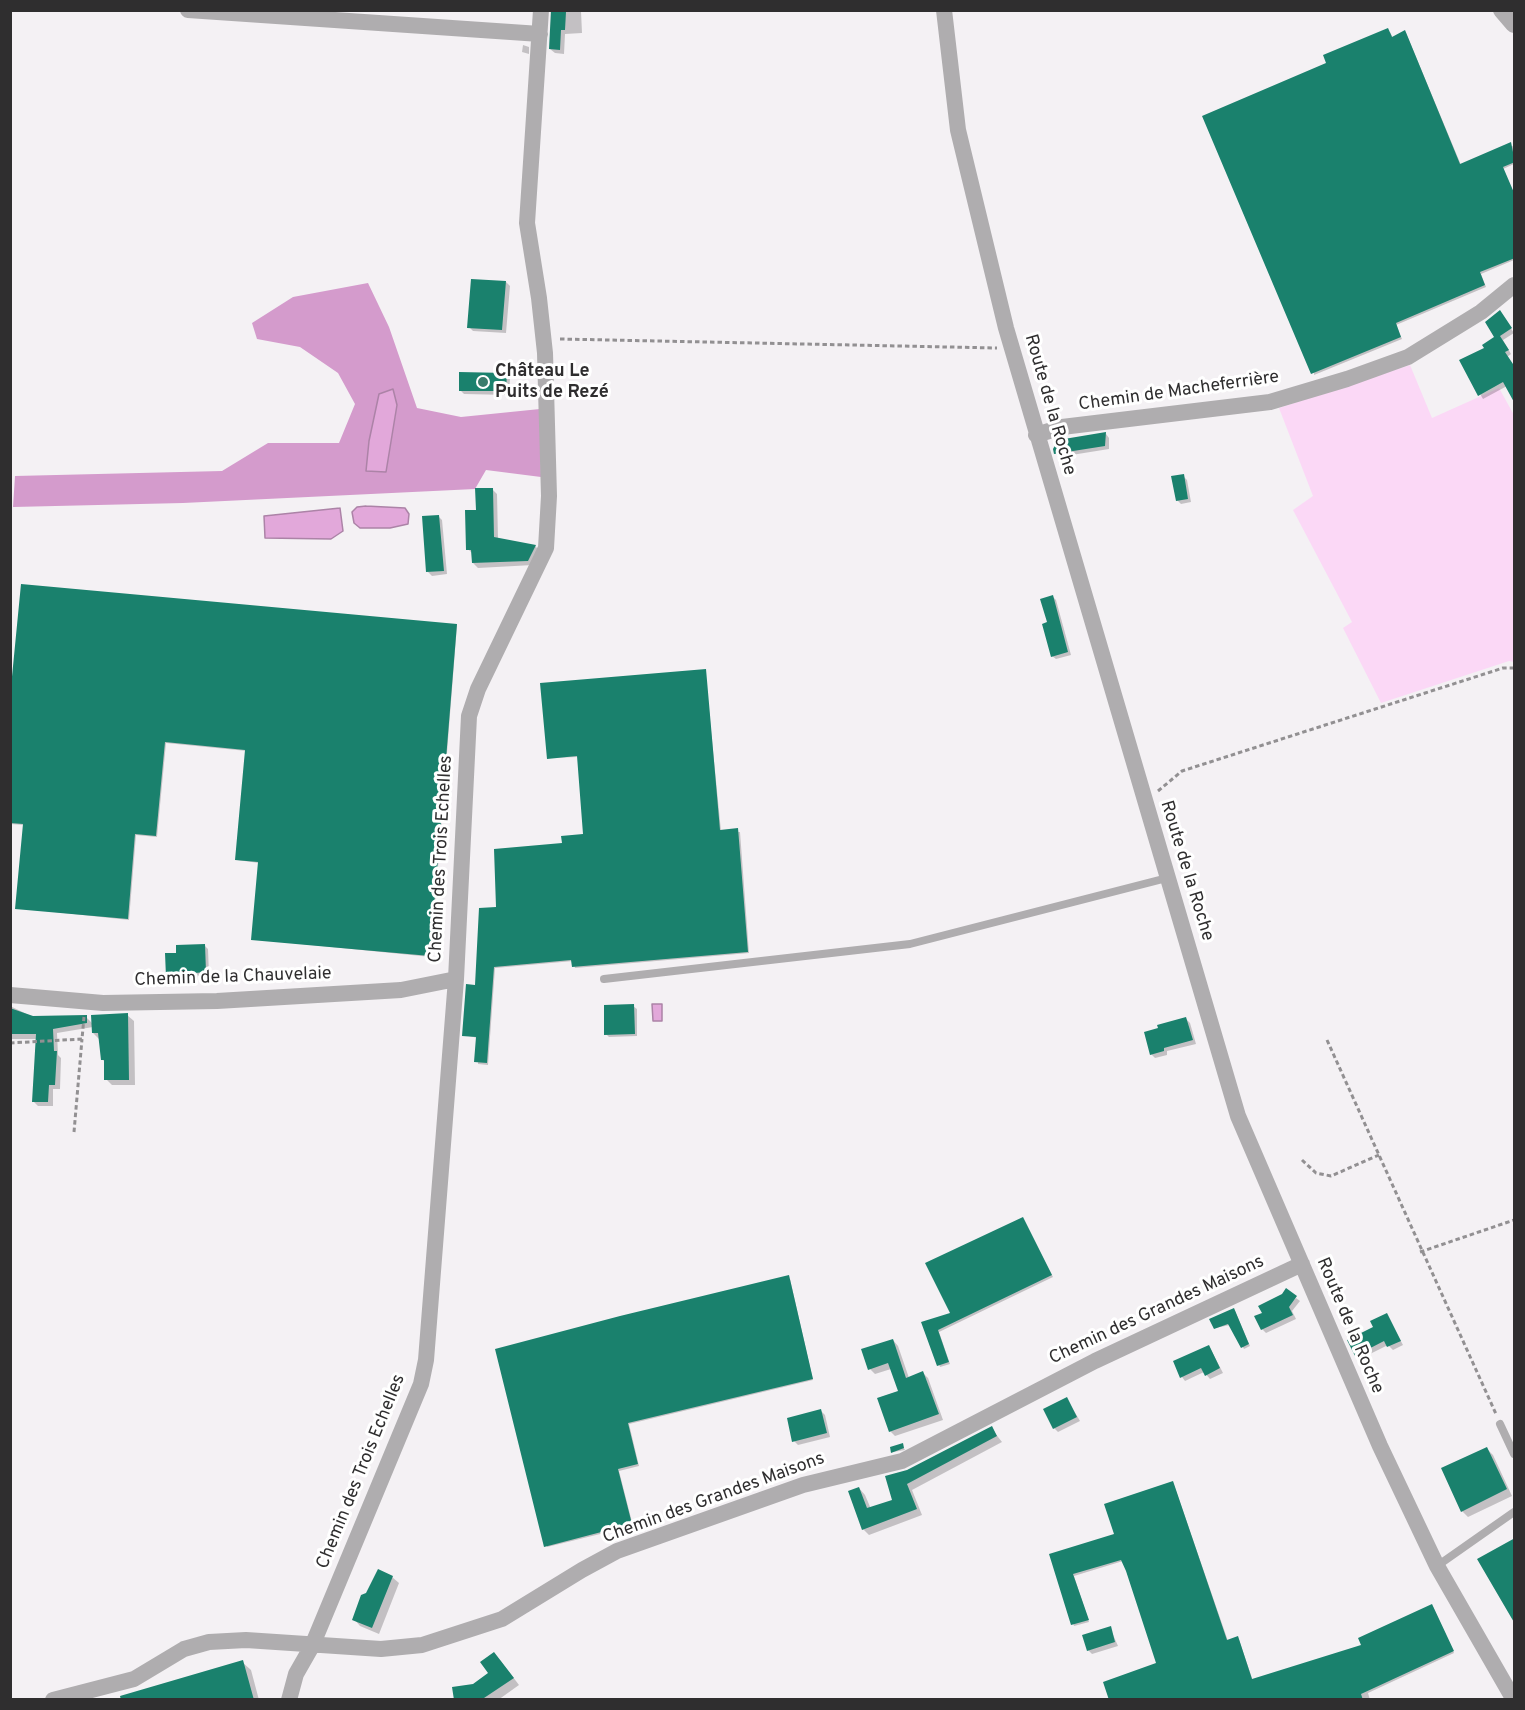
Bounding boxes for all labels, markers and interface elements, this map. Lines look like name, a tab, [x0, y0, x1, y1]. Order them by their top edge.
street label: Route de la Roche	[1019, 332, 1079, 478]
place label: Château Le Puits de Rezé	[495, 361, 609, 404]
street label: Chemin de Macheferrière	[1077, 367, 1281, 417]
marker: Château Le Puits de Rezé	[476, 375, 490, 389]
street label: Chemin des Trois Echelles	[426, 755, 458, 963]
street label: Route de la Roche	[1154, 798, 1218, 944]
street label: Chemin de la Chauvelaie	[134, 964, 332, 992]
street label: Chemin des Grandes Maisons	[1046, 1252, 1268, 1370]
street label: Route de la Roche	[1311, 1255, 1387, 1397]
street label: Chemin des Trois Echelles	[313, 1372, 411, 1572]
street label: Chemin des Grandes Maisons	[600, 1449, 828, 1549]

